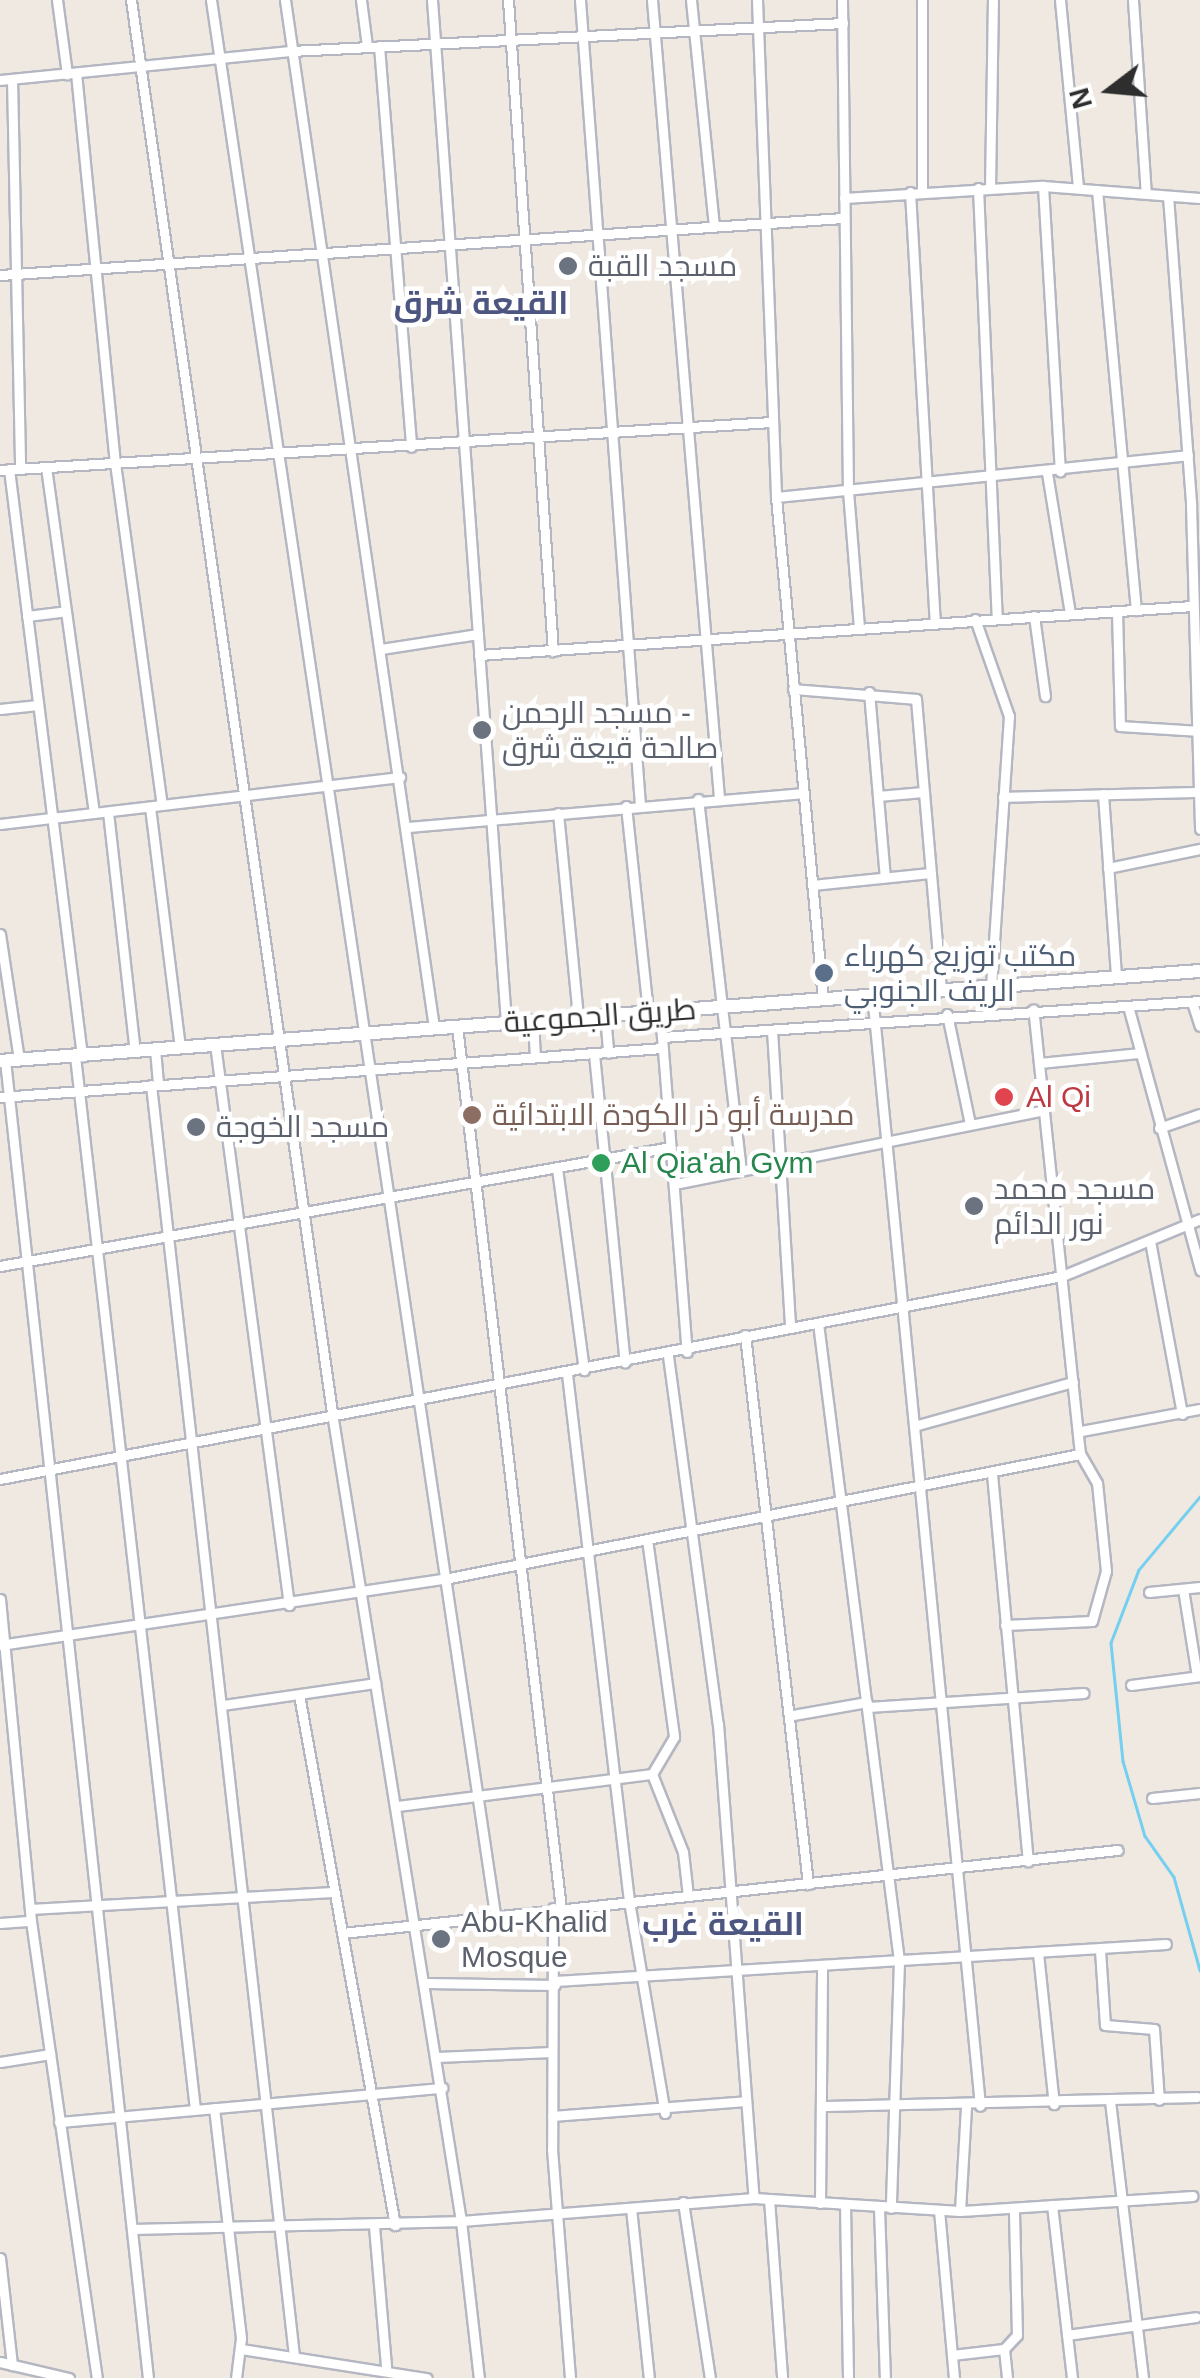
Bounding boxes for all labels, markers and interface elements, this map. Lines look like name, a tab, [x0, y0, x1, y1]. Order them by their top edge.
north arrow	[1060, 40, 1160, 140]
text: N	[1063, 84, 1098, 112]
place label: مسجد القبة	[588, 248, 737, 284]
marker: مسجد القبة	[557, 255, 579, 277]
district label: القيعة شرق	[394, 284, 568, 322]
place label: مسجد الرحمن - صالحة قيعة شرق	[502, 695, 718, 766]
marker: مسجد الرحمن - صالحة قيعة شرق	[471, 719, 493, 741]
place label: مكتب توزيع كهرباء الريف الجنوبي	[844, 938, 1076, 1008]
marker: مكتب توزيع كهرباء الريف الجنوبي	[813, 962, 835, 984]
street label: طريق الجموعية	[503, 991, 697, 1041]
place label: Al Qi	[1026, 1079, 1091, 1115]
marker: Al Qi	[991, 1084, 1017, 1110]
place label: مدرسة أبو ذر الكودة الابتدائية	[492, 1097, 854, 1133]
marker: مدرسة أبو ذر الكودة الابتدائية	[461, 1104, 483, 1126]
place label: مسجد الخوجة	[216, 1109, 389, 1145]
marker: مسجد الخوجة	[185, 1116, 207, 1138]
place label: Al Qia'ah Gym	[621, 1145, 813, 1181]
marker: Al Qia'ah Gym	[590, 1152, 612, 1174]
place label: مسجد محمد نور الدائم	[994, 1171, 1155, 1242]
marker: مسجد محمد نور الدائم	[963, 1195, 985, 1217]
place label: Abu-Khalid Mosque	[461, 1904, 608, 1974]
district label: القيعة غرب	[642, 1905, 804, 1943]
marker: Abu-Khalid Mosque	[430, 1928, 452, 1950]

